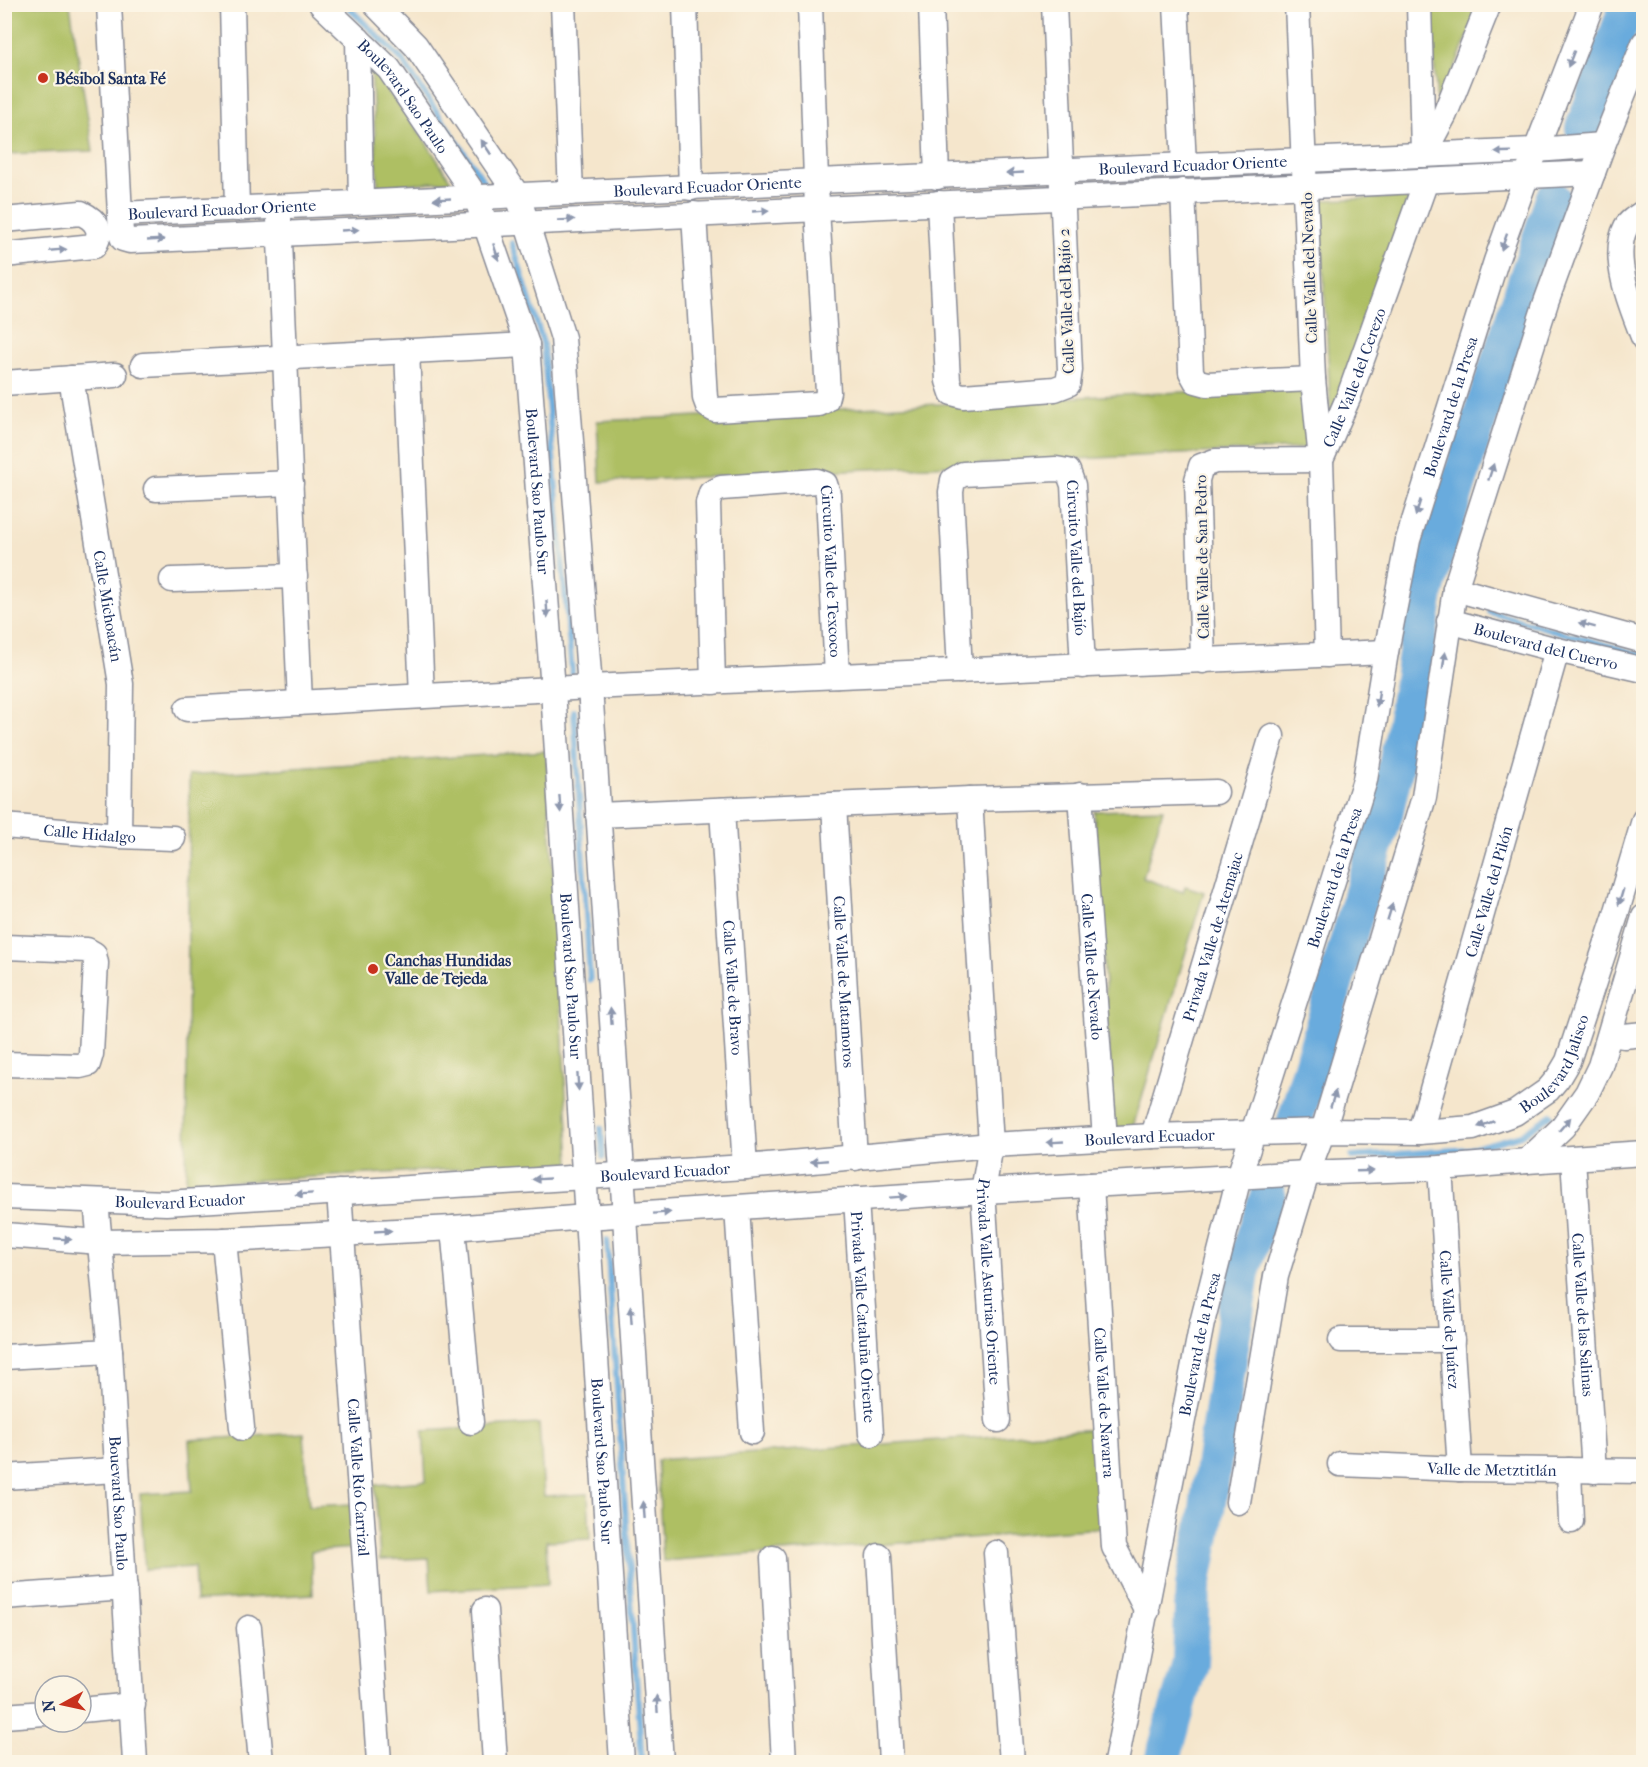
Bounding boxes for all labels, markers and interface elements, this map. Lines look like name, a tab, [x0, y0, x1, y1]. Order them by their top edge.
street label: Boulevard Sao Paulo	[354, 35, 453, 157]
one-way arrow	[1566, 50, 1575, 68]
place label: Bésibol Santa Fé	[55, 69, 166, 88]
marker: Bésibol Santa Fé	[36, 71, 50, 85]
one-way arrow	[480, 139, 491, 156]
one-way arrow	[1494, 147, 1513, 156]
street label: Boulevard Ecuador Oriente	[1098, 151, 1288, 178]
one-way arrow	[1005, 169, 1024, 178]
street label: Boulevard Ecuador Oriente	[613, 172, 802, 200]
street label: Calle Valle del Nevado	[1297, 192, 1321, 344]
one-way arrow	[433, 194, 452, 203]
street label: Boulevard Ecuador Oriente	[127, 195, 317, 223]
one-way arrow	[751, 207, 770, 216]
one-way arrow	[557, 216, 576, 225]
one-way arrow	[341, 226, 360, 235]
street label: Calle Valle del Bajío 2	[1054, 228, 1078, 374]
one-way arrow	[1498, 233, 1508, 251]
one-way arrow	[146, 235, 165, 244]
one-way arrow	[491, 243, 501, 261]
one-way arrow	[49, 245, 68, 255]
street label: Calle Valle del Cerezo	[1318, 305, 1389, 450]
street label: Boulevard de la Presa	[1419, 333, 1481, 480]
street label: Boulevard Sao Paulo Sur	[522, 407, 554, 575]
one-way arrow	[1487, 463, 1497, 481]
street label: Calle Valle de San Pedro	[1191, 475, 1213, 639]
street label: Circuito Valle del Bajío	[1063, 479, 1091, 636]
street label: Circuito Valle de Texcoco	[816, 482, 846, 658]
one-way arrow	[1413, 499, 1422, 517]
street label: Calle Michoacán	[90, 549, 127, 664]
one-way arrow	[542, 600, 552, 619]
street label: Boulevard del Cuervo	[1471, 619, 1620, 673]
one-way arrow	[1578, 620, 1596, 629]
one-way arrow	[1439, 651, 1448, 670]
one-way arrow	[1373, 689, 1382, 708]
one-way arrow	[556, 794, 565, 813]
street label: Boulevard de la Presa	[1303, 804, 1365, 950]
street label: Calle Hidalgo	[43, 820, 136, 846]
street label: Calle Valle del Pilón	[1461, 823, 1516, 959]
street label: Privada Valle de Atemajac	[1178, 850, 1246, 1024]
one-way arrow	[1616, 888, 1625, 906]
street label: Boulevard Sao Paulo Sur	[557, 892, 586, 1060]
street label: Calle Valle de Nevado	[1078, 893, 1107, 1041]
street label: Calle Valle de Matamoros	[830, 895, 859, 1068]
one-way arrow	[1385, 903, 1395, 921]
street label: Calle Valle de Bravo	[720, 919, 747, 1056]
place label: Canchas Hundidas Valle de Tejeda	[384, 951, 511, 988]
marker: Canchas Hundidas Valle de Tejeda	[366, 962, 380, 976]
one-way arrow	[607, 1006, 616, 1025]
street label: Boulevard Jalisco	[1516, 1012, 1592, 1117]
one-way arrow	[573, 1073, 582, 1092]
one-way arrow	[1329, 1089, 1338, 1107]
one-way arrow	[1559, 1116, 1572, 1132]
one-way arrow	[1477, 1119, 1495, 1129]
street label: Boulevard Ecuador	[1084, 1125, 1215, 1149]
one-way arrow	[1046, 1137, 1065, 1146]
one-way arrow	[809, 1156, 828, 1166]
street label: Boulevard Ecuador	[599, 1158, 731, 1186]
one-way arrow	[1356, 1167, 1375, 1176]
one-way arrow	[531, 1175, 550, 1184]
street label: Privada Valle Asturias Oriente	[973, 1177, 1005, 1385]
street label: Boulevard Ecuador	[114, 1189, 246, 1213]
one-way arrow	[295, 1189, 314, 1199]
one-way arrow	[889, 1192, 908, 1201]
one-way arrow	[652, 1208, 671, 1217]
street label: Privada Valle Cataluña Oriente	[847, 1210, 880, 1423]
one-way arrow	[374, 1227, 393, 1236]
street label: Calle Valle de las Salinas	[1568, 1232, 1598, 1397]
one-way arrow	[53, 1234, 72, 1244]
street label: Calle Valle de Juárez	[1436, 1250, 1464, 1390]
street label: Boulevard de la Presa	[1174, 1270, 1224, 1418]
one-way arrow	[626, 1305, 636, 1324]
street label: Calle Valle de Navarra	[1091, 1327, 1119, 1479]
street label: Boulevard Sao Paulo Sur	[588, 1377, 617, 1545]
street label: Calle Valle Río Carrizal	[344, 1398, 374, 1558]
street label: Bouevard Sao Paulo	[106, 1435, 133, 1571]
street label: Valle de Metztitlán	[1426, 1458, 1557, 1480]
one-way arrow	[639, 1500, 649, 1519]
north arrow	[33, 1674, 93, 1734]
one-way arrow	[652, 1695, 662, 1714]
text: N	[38, 1698, 59, 1713]

